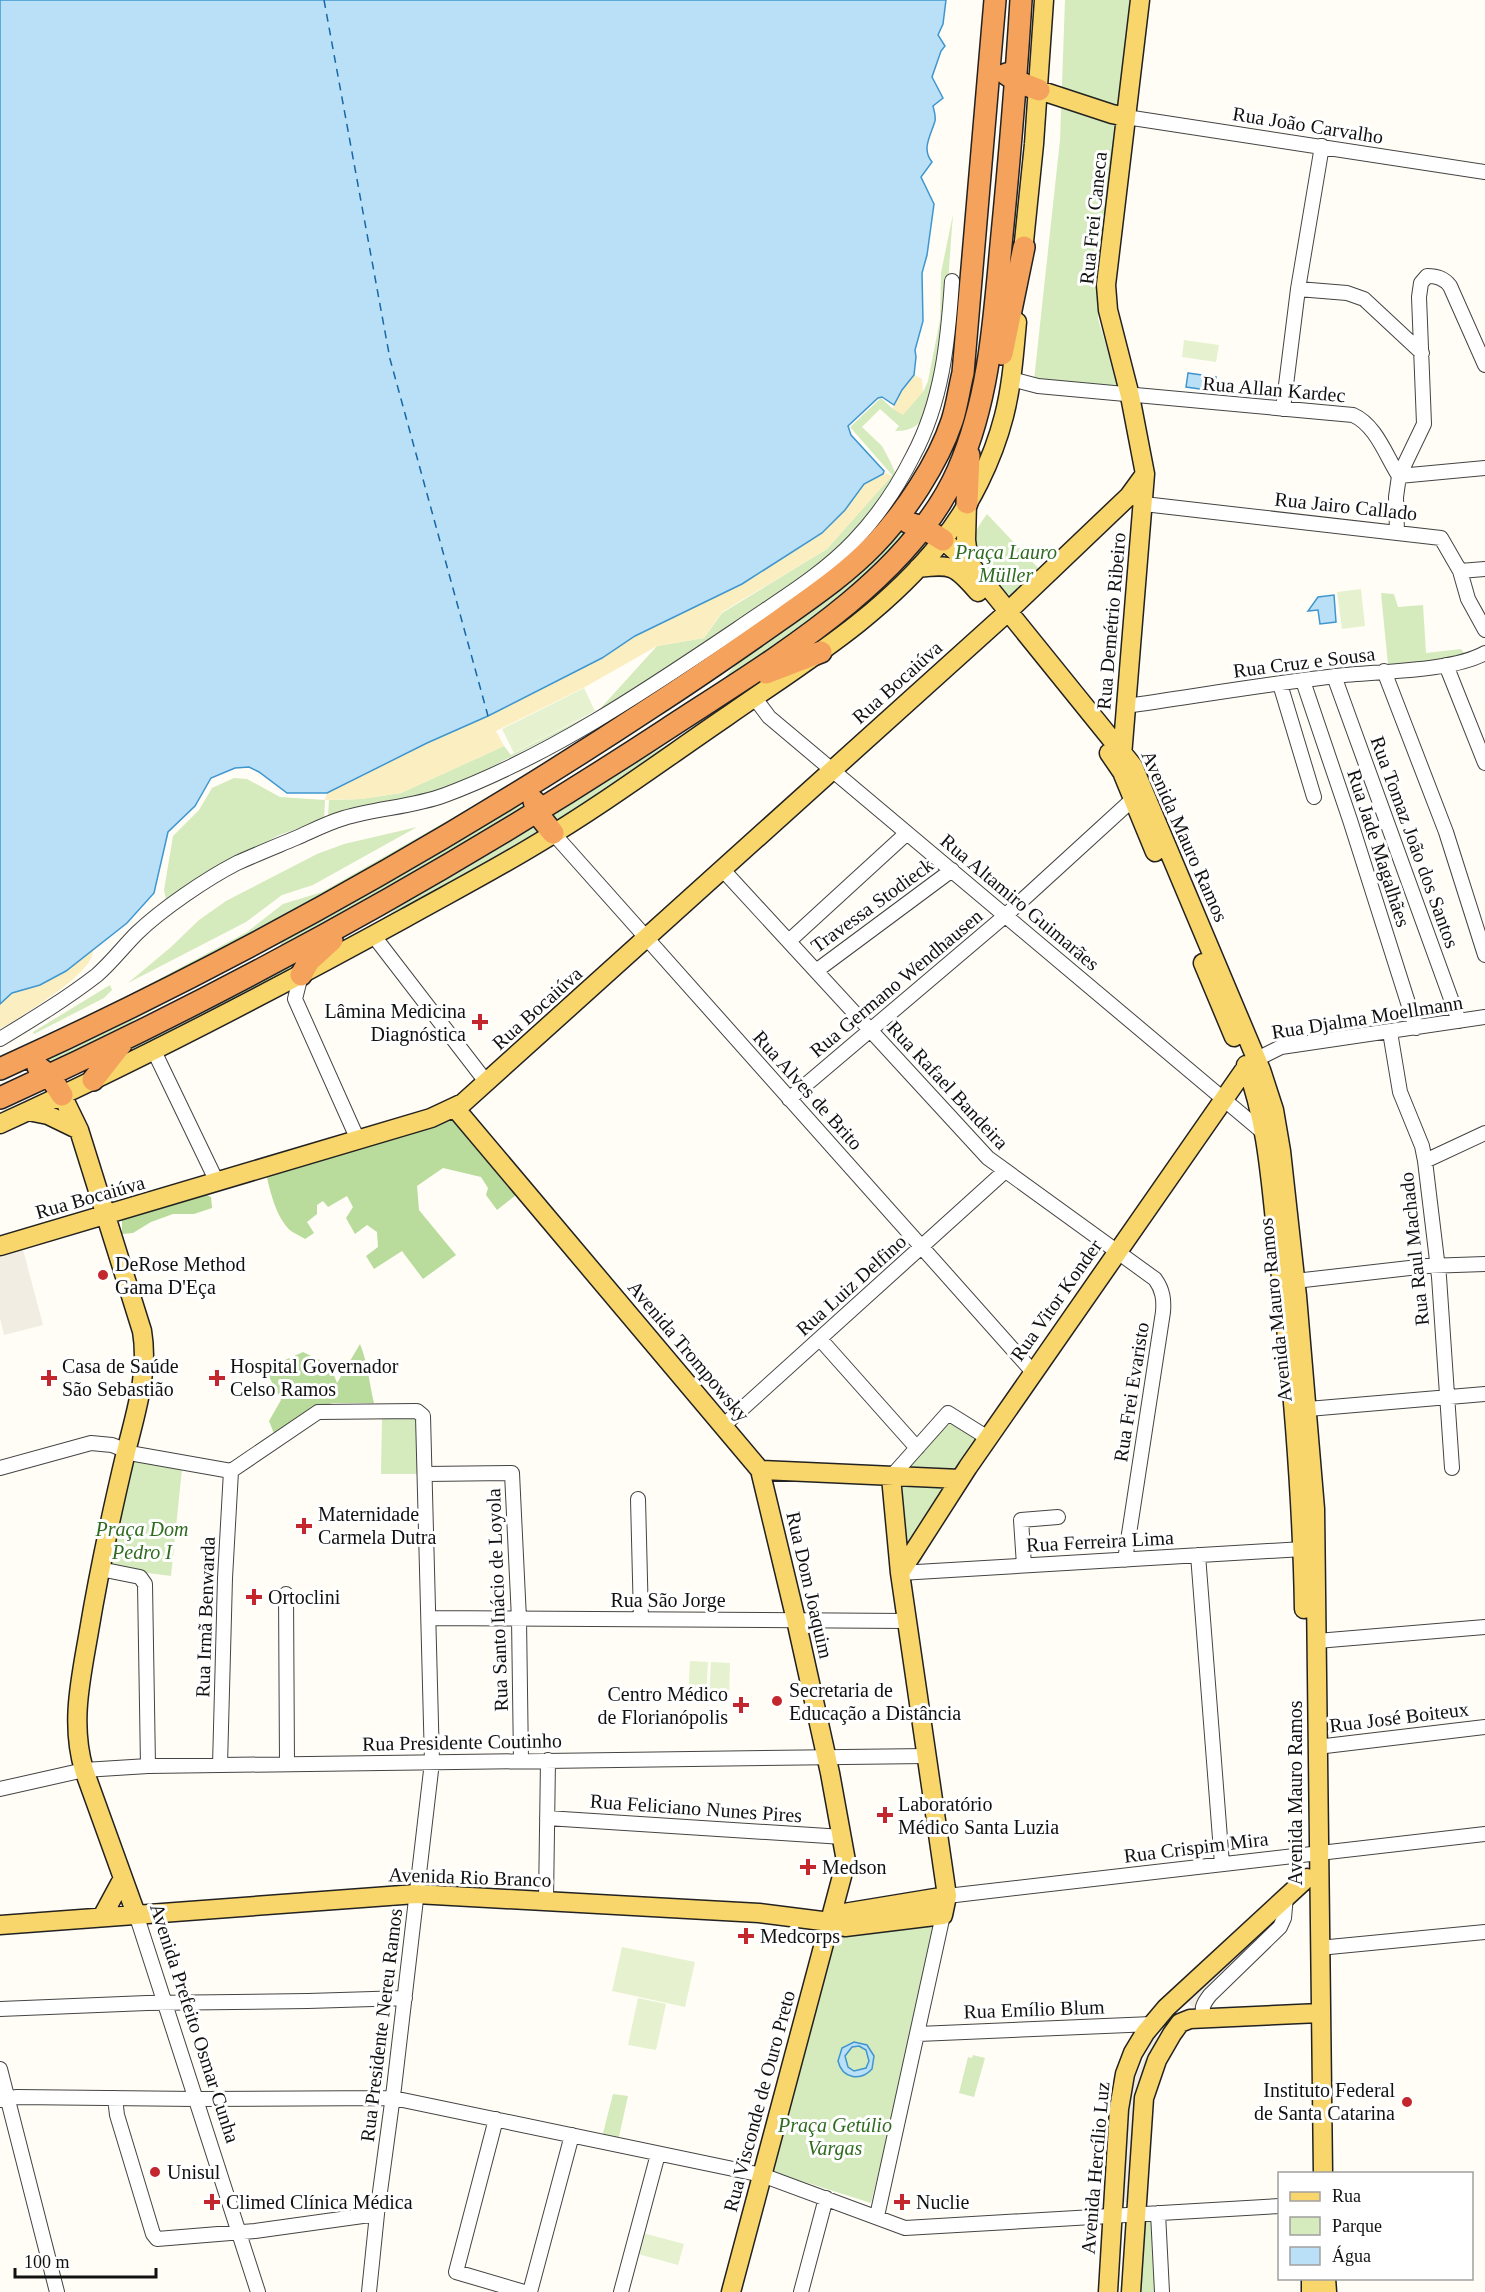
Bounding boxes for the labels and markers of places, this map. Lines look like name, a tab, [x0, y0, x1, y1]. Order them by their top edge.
place label: Lâmina Medicina Diagnóstica	[324, 1000, 466, 1046]
marker: Lâmina Medicina Diagnóstica	[471, 1013, 489, 1031]
place label: DeRose Method Gama D'Eça	[115, 1253, 246, 1299]
marker: DeRose Method Gama D'Eça	[96, 1268, 110, 1282]
place label: Casa de Saúde São Sebastião	[62, 1355, 179, 1400]
place label: Hospital Governador Celso Ramos	[230, 1355, 399, 1400]
marker: Casa de Saúde São Sebastião	[40, 1369, 58, 1387]
marker: Hospital Governador Celso Ramos	[208, 1369, 226, 1387]
place label: Maternidade Carmela Dutra	[318, 1503, 436, 1548]
marker: Maternidade Carmela Dutra	[295, 1517, 313, 1535]
place label: Ortoclini	[268, 1586, 341, 1608]
marker: Ortoclini	[245, 1588, 263, 1606]
place label: Secretaria de Educação a Distância	[789, 1679, 961, 1725]
place label: Centro Médico de Florianópolis	[597, 1683, 728, 1729]
marker: Secretaria de Educação a Distância	[770, 1694, 784, 1708]
marker: Centro Médico de Florianópolis	[732, 1696, 750, 1714]
place label: Laboratório Médico Santa Luzia	[898, 1793, 1059, 1838]
marker: Laboratório Médico Santa Luzia	[876, 1806, 894, 1824]
place label: Medson	[822, 1856, 886, 1878]
marker: Medson	[799, 1858, 817, 1876]
place label: Medcorps	[760, 1925, 840, 1948]
marker: Medcorps	[737, 1927, 755, 1945]
place label: Instituto Federal de Santa Catarina	[1254, 2079, 1395, 2124]
marker: Instituto Federal de Santa Catarina	[1400, 2095, 1414, 2109]
place label: Unisul	[167, 2161, 221, 2183]
marker: Unisul	[148, 2165, 162, 2179]
place label: Climed Clínica Médica	[226, 2191, 413, 2213]
place label: Nuclie	[916, 2191, 969, 2213]
marker: Climed Clínica Médica	[203, 2193, 221, 2211]
marker: Nuclie	[893, 2193, 911, 2211]

